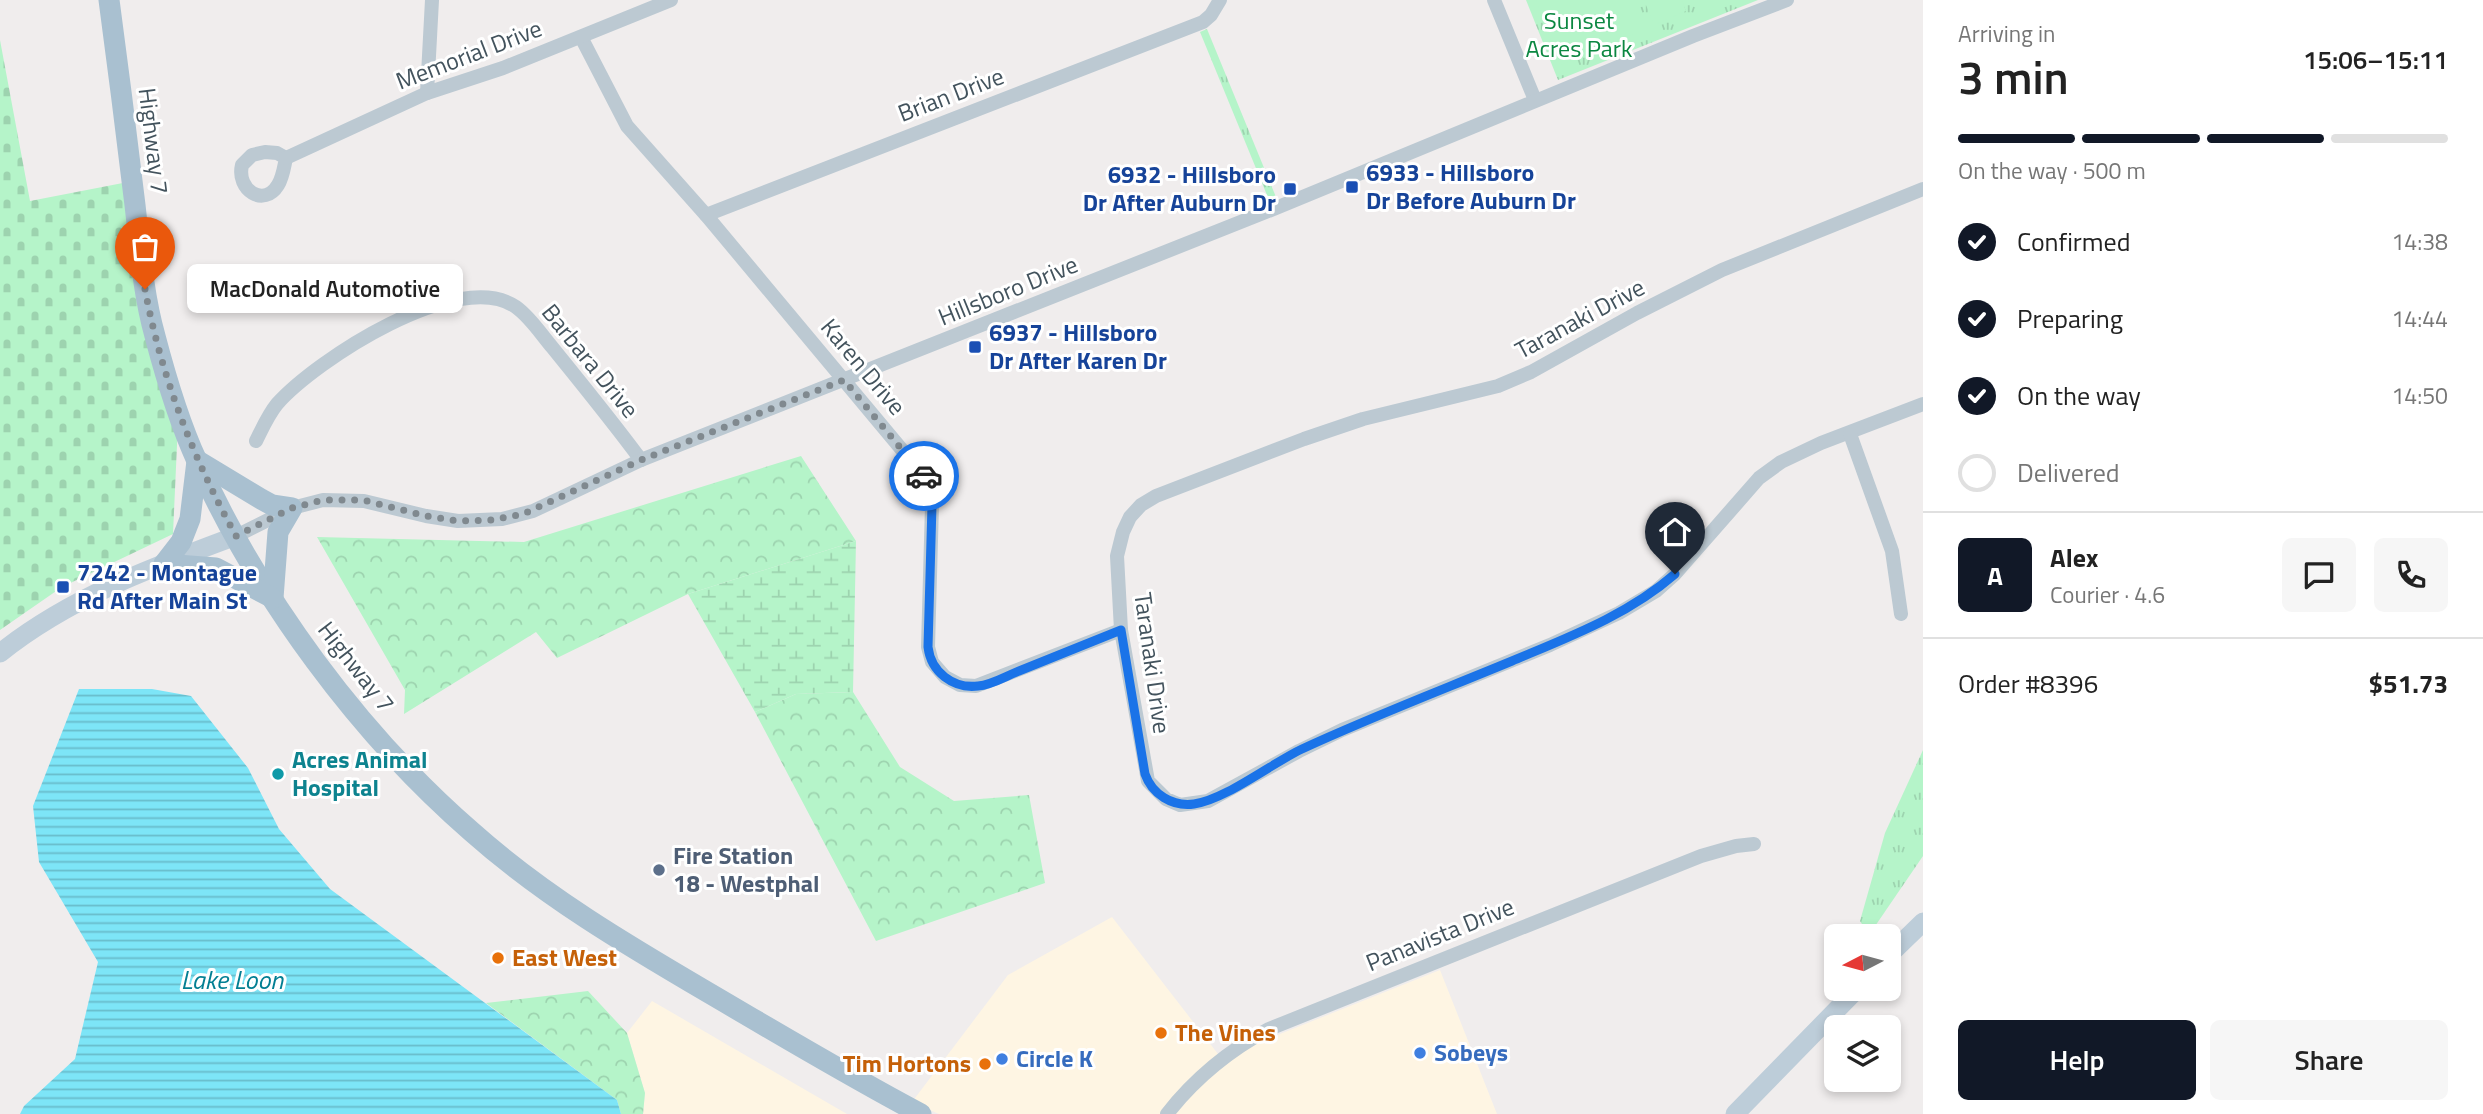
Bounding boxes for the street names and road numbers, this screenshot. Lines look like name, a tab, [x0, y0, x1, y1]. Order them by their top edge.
street label: Memorial Drive	[390, 10, 547, 98]
street label: Brian Drive	[892, 57, 1009, 131]
street label: Highway 7	[130, 86, 178, 196]
street label: Hillsboro Drive	[932, 246, 1083, 334]
street label: Taranaki Drive	[1508, 269, 1651, 367]
street label: Barbara Drive	[533, 295, 648, 425]
street label: Karen Drive	[813, 310, 915, 423]
street label: Taranaki Drive	[1125, 590, 1181, 736]
street label: Highway 7	[310, 613, 404, 720]
street label: Panavista Drive	[1360, 888, 1519, 980]

